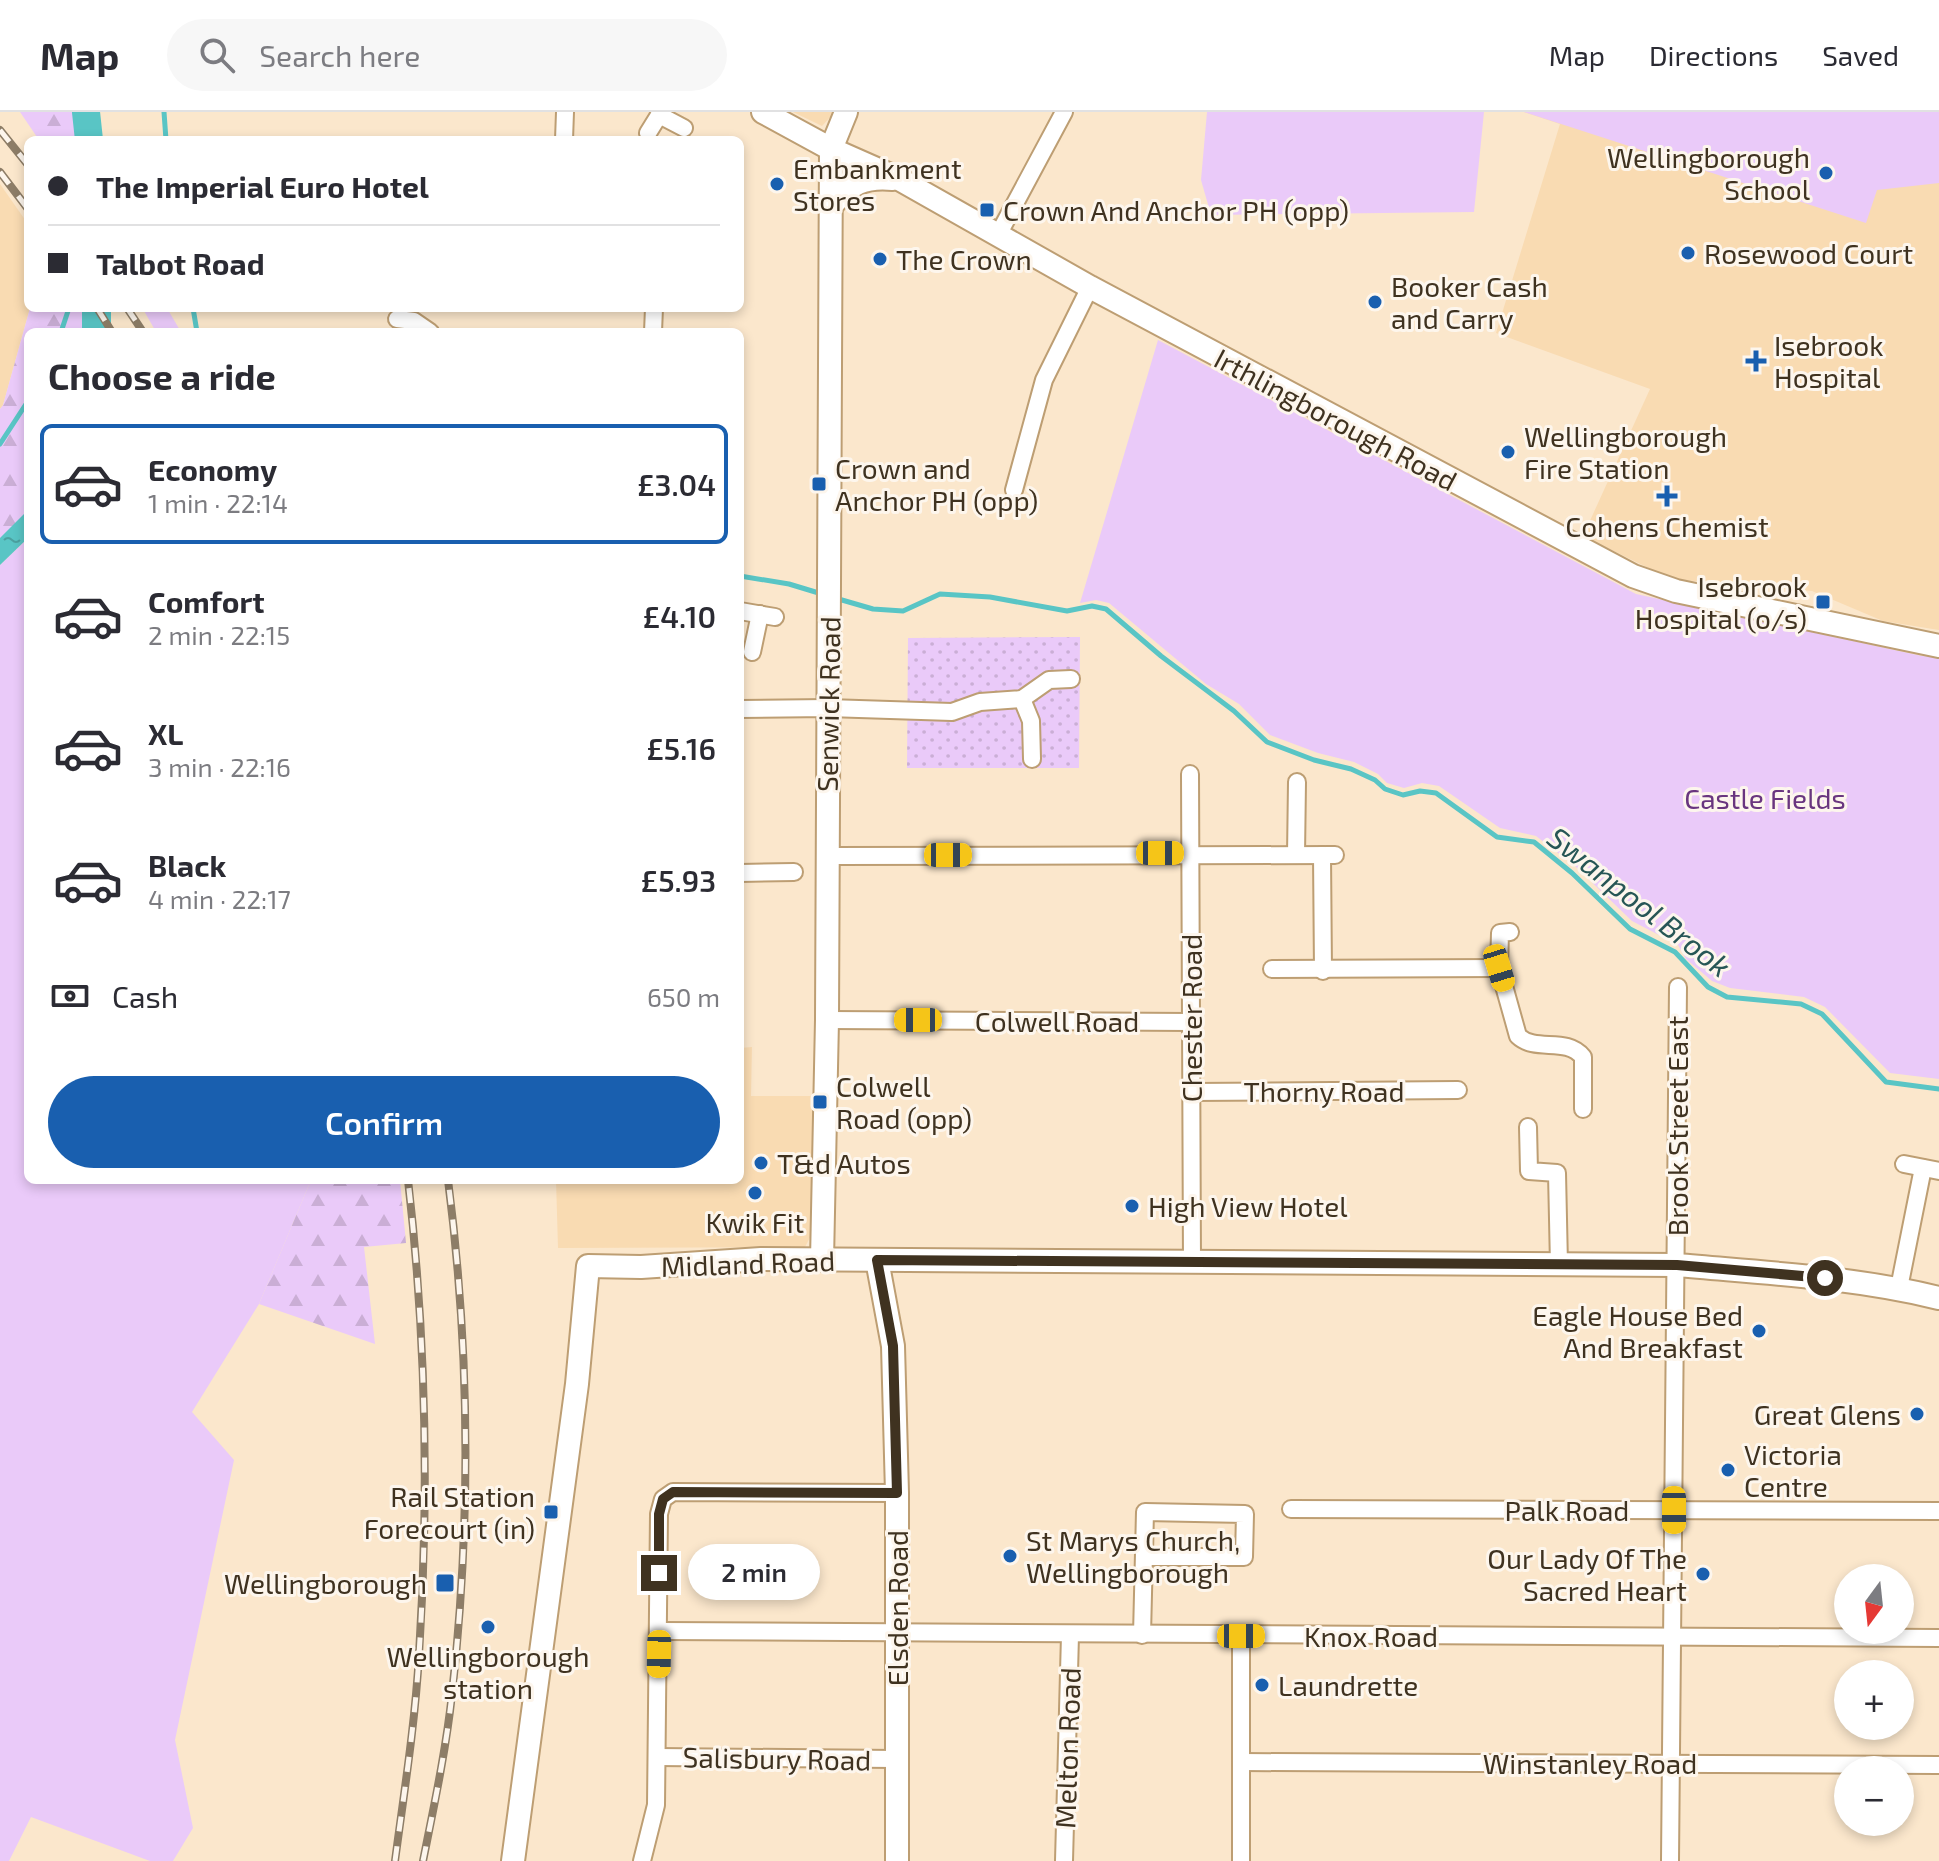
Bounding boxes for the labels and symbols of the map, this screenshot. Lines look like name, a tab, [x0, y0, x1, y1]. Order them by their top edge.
place label: Wellingborough School	[1607, 140, 1811, 206]
place label: Embankment Stores	[793, 151, 962, 217]
marker: Wellingborough School	[1817, 164, 1835, 182]
marker: Embankment Stores	[768, 175, 786, 193]
place label: Crown And Anchor PH (opp)	[1003, 193, 1349, 227]
marker: Crown And Anchor PH (opp)	[978, 201, 996, 219]
place label: Rosewood Court	[1704, 236, 1913, 270]
place label: The Crown	[896, 242, 1032, 276]
marker: Rosewood Court	[1679, 244, 1697, 262]
marker: The Crown	[871, 250, 889, 268]
place label: Booker Cash and Carry	[1391, 269, 1548, 335]
marker: Booker Cash and Carry	[1366, 293, 1384, 311]
place label: Isebrook Hospital	[1774, 328, 1883, 394]
street label: Irthlingborough Road	[1209, 341, 1463, 497]
marker: Isebrook Hospital	[1745, 350, 1767, 372]
place label: Wellingborough Fire Station	[1524, 419, 1727, 485]
marker: Wellingborough Fire Station	[1499, 443, 1517, 461]
place label: Crown and Anchor PH (opp)	[835, 451, 1038, 517]
marker: Crown and Anchor PH (opp)	[810, 475, 828, 493]
marker: Cohens Chemist	[1658, 487, 1676, 505]
place label: Cohens Chemist	[1565, 509, 1769, 543]
place label: Isebrook Hospital (o/s)	[1635, 569, 1807, 635]
marker: Isebrook Hospital (o/s)	[1814, 593, 1832, 611]
street label: Senwick Road	[809, 616, 847, 792]
park label: Castle Fields	[1684, 781, 1846, 815]
water label: Swanpool Brook	[1541, 818, 1739, 984]
car	[1136, 841, 1184, 865]
car	[924, 843, 972, 867]
street label: Chester Road	[1174, 934, 1208, 1102]
car	[1481, 942, 1517, 994]
street label: Colwell Road	[975, 1004, 1139, 1038]
car	[894, 1008, 942, 1032]
street label: Brook Street East	[1660, 1016, 1694, 1236]
place label: Colwell Road (opp)	[836, 1069, 972, 1135]
street label: Thorny Road	[1244, 1074, 1404, 1108]
marker: Colwell Road (opp)	[811, 1093, 829, 1111]
place label: T&d Autos	[777, 1146, 911, 1180]
marker: T&d Autos	[752, 1154, 770, 1172]
marker: Kwik Fit	[746, 1184, 764, 1202]
place label: High View Hotel	[1148, 1189, 1348, 1223]
marker: High View Hotel	[1123, 1197, 1141, 1215]
place label: Kwik Fit	[706, 1205, 804, 1239]
street label: Midland Road	[660, 1243, 836, 1283]
route start	[1807, 1260, 1843, 1296]
place label: Eagle House Bed And Breakfast	[1532, 1298, 1743, 1364]
marker: Eagle House Bed And Breakfast	[1750, 1322, 1768, 1340]
place label: Great Glens	[1754, 1397, 1901, 1431]
marker: Great Glens	[1908, 1405, 1926, 1423]
place label: Victoria Centre	[1744, 1437, 1842, 1503]
marker: Victoria Centre	[1719, 1461, 1737, 1479]
place label: Rail Station Forecourt (in)	[364, 1479, 535, 1545]
car	[1662, 1486, 1686, 1534]
street label: Palk Road	[1505, 1493, 1629, 1527]
marker: Rail Station Forecourt (in)	[542, 1503, 560, 1521]
place label: St Marys Church, Wellingborough	[1026, 1523, 1240, 1589]
street label: Elsden Road	[880, 1530, 914, 1686]
place label: Our Lady Of The Sacred Heart	[1487, 1541, 1687, 1607]
callout: 2 min	[687, 1545, 819, 1601]
marker: St Marys Church, Wellingborough	[1001, 1547, 1019, 1565]
route end	[641, 1555, 677, 1591]
north arrow	[1834, 1564, 1914, 1644]
marker: Our Lady Of The Sacred Heart	[1694, 1565, 1712, 1583]
place label: Wellingborough	[224, 1566, 427, 1600]
marker: Wellingborough	[434, 1572, 456, 1594]
marker: Wellingborough station	[479, 1618, 497, 1636]
street label: Knox Road	[1304, 1619, 1438, 1653]
car	[1217, 1624, 1265, 1648]
car	[647, 1630, 671, 1678]
place label: Wellingborough station	[386, 1639, 590, 1705]
street label: Melton Road	[1047, 1667, 1087, 1829]
place label: Laundrette	[1278, 1668, 1418, 1702]
marker: Laundrette	[1253, 1676, 1271, 1694]
street label: Salisbury Road	[682, 1739, 872, 1777]
street label: Winstanley Road	[1483, 1746, 1697, 1780]

